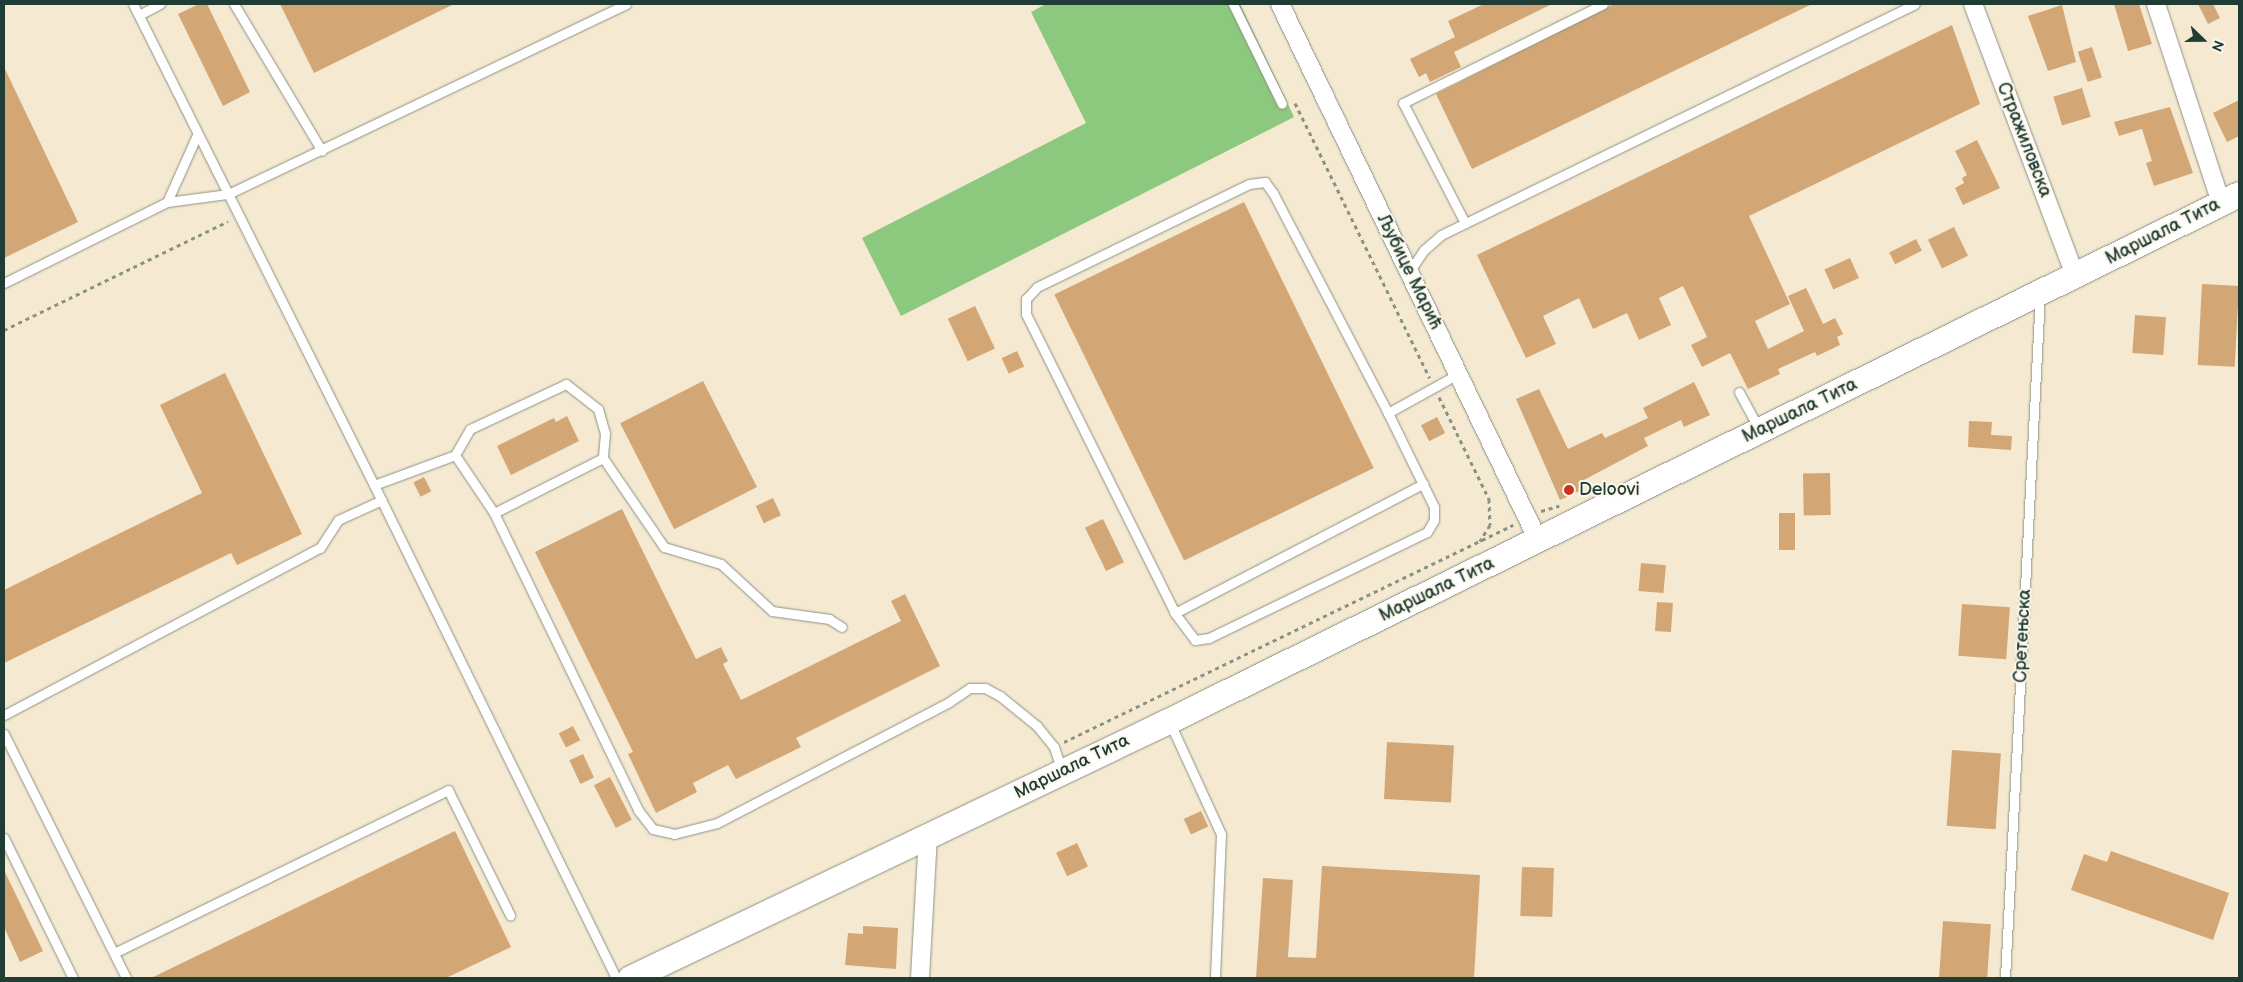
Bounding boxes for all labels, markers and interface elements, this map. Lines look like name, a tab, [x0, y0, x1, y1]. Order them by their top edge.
north arrow	[2178, 15, 2228, 65]
text: N	[2208, 38, 2227, 54]
street label: Стражиловска	[1992, 79, 2056, 201]
street label: Маршала Тита	[2102, 194, 2224, 270]
street label: Љубице Марић	[1372, 211, 1446, 333]
street label: Маршала Тита	[1739, 374, 1861, 448]
place label: Deloovi	[1579, 479, 1640, 501]
marker: Deloovi	[1563, 484, 1575, 496]
street label: Маршала Тита	[1376, 553, 1498, 627]
street label: Сретењска	[2010, 589, 2036, 683]
street label: Маршала Тита	[1011, 730, 1133, 804]

